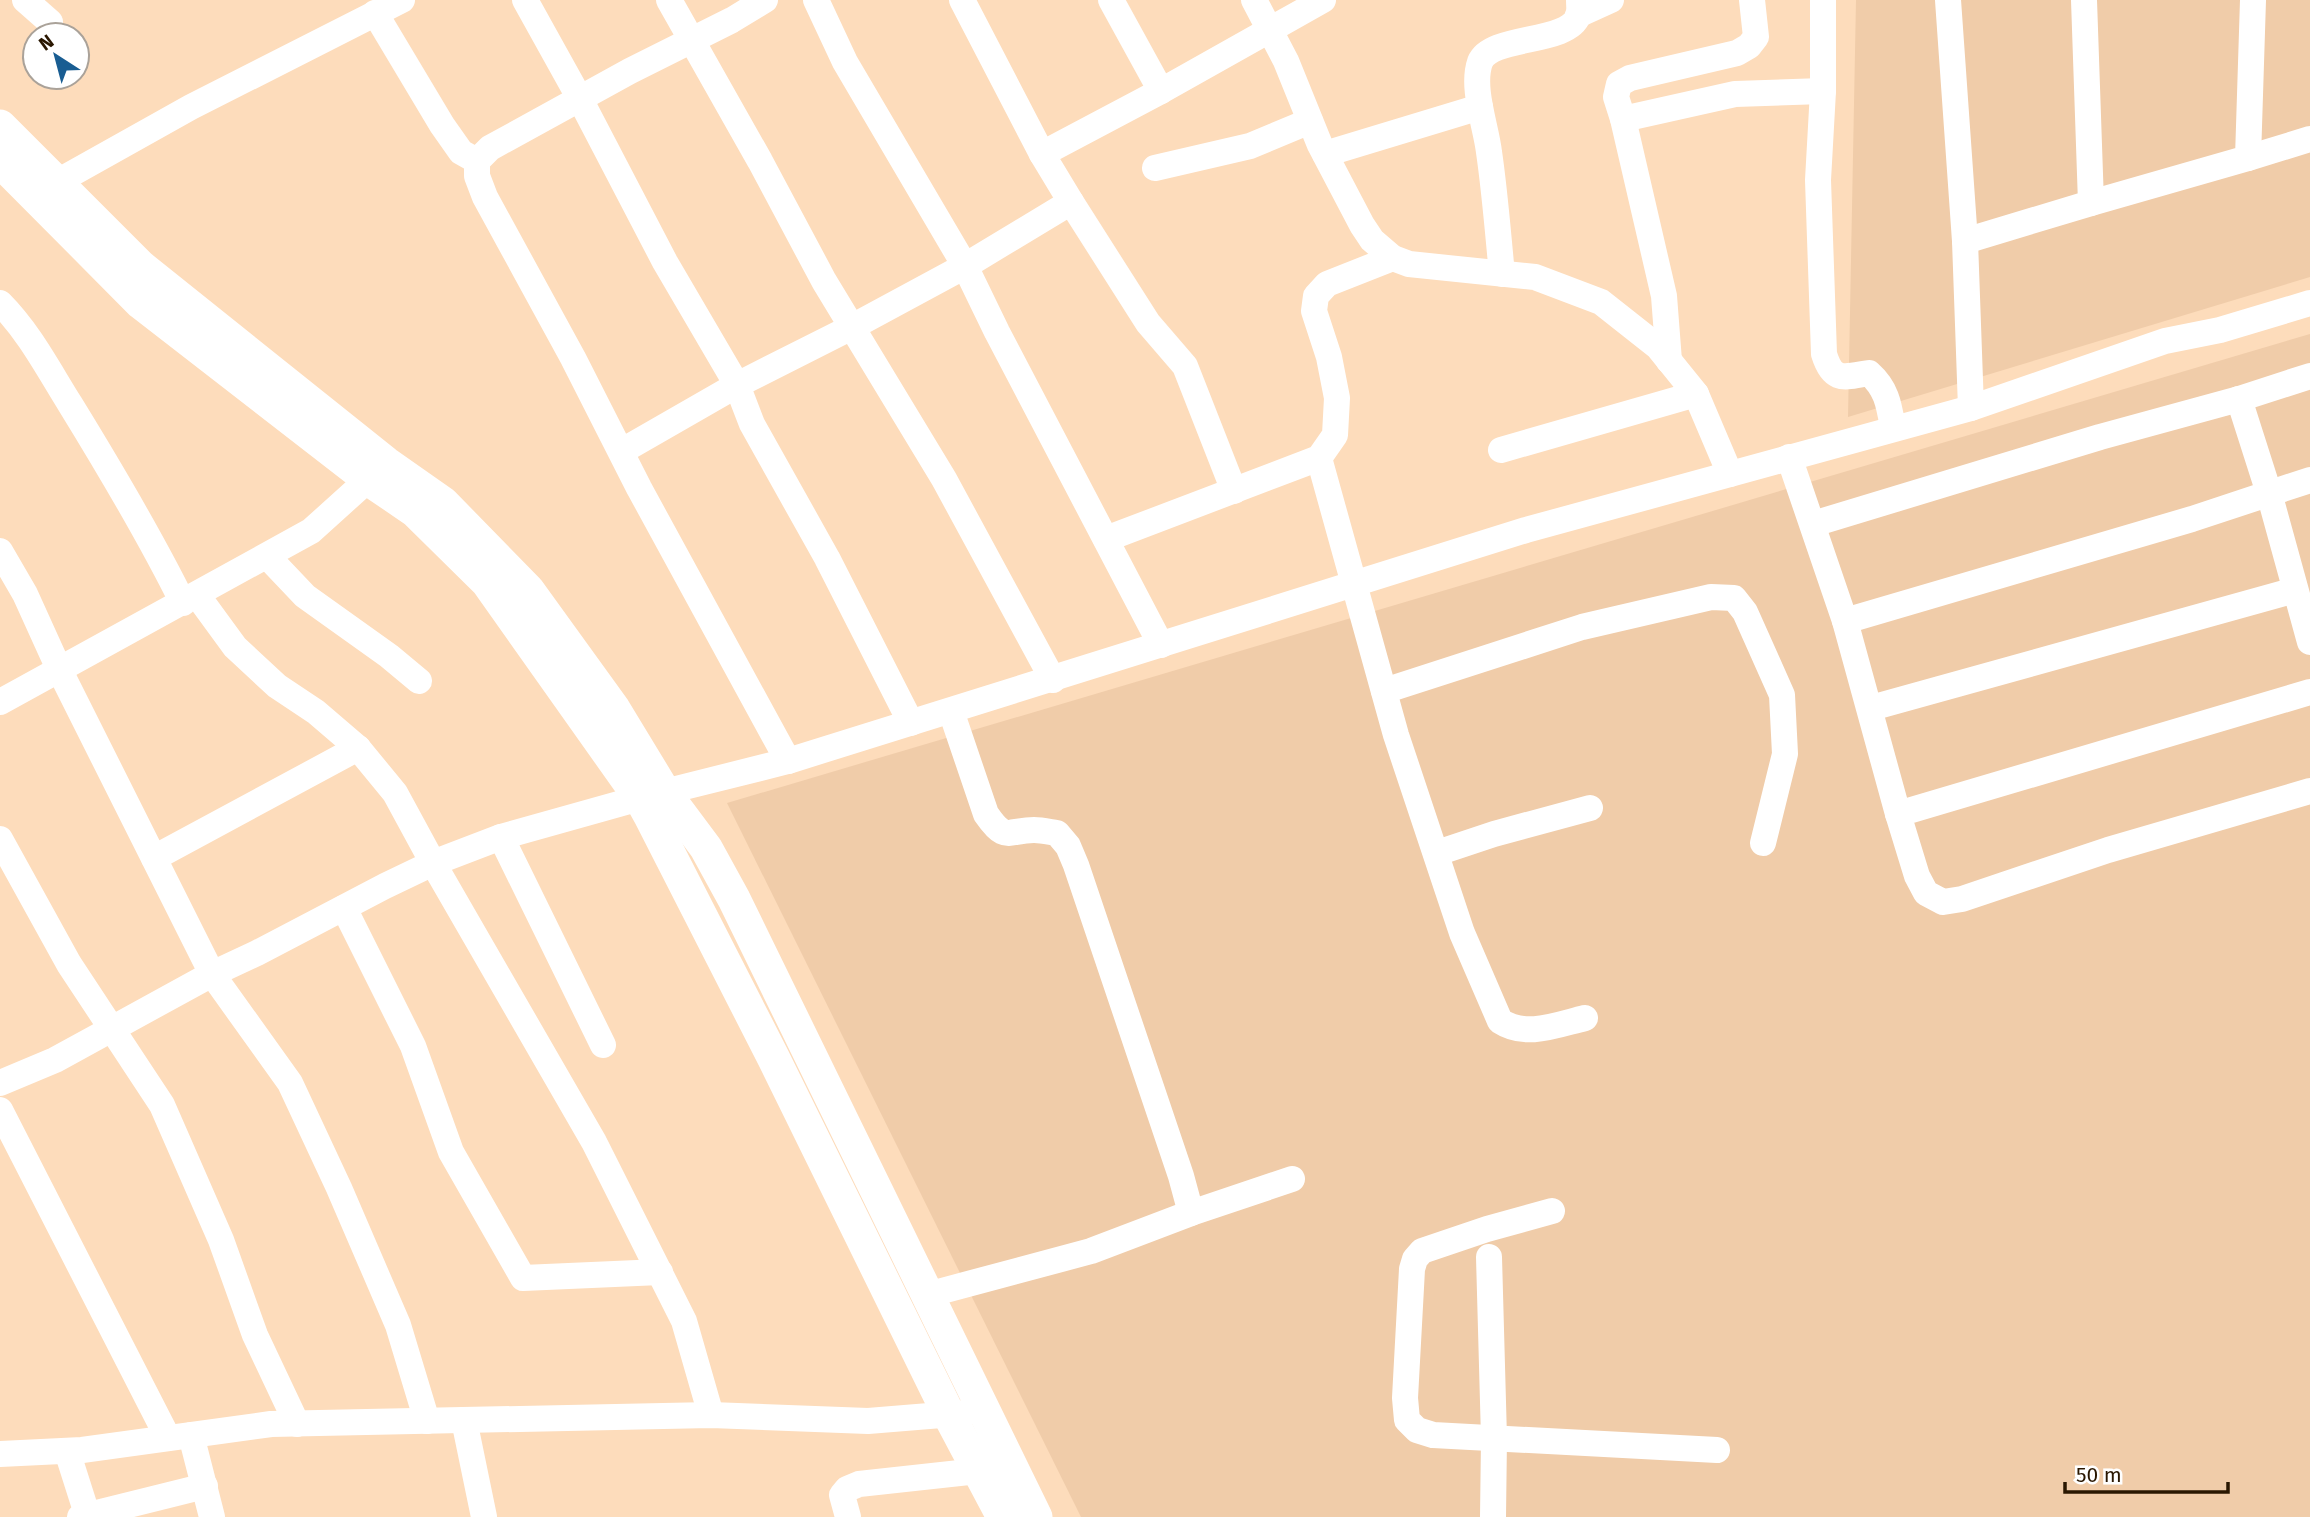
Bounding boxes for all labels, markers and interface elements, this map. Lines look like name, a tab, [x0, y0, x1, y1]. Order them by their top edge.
north arrow	[21, 21, 91, 91]
text: N	[34, 30, 58, 56]
scale bar	[2065, 1450, 2228, 1494]
text: 50 m	[2076, 1462, 2122, 1488]

